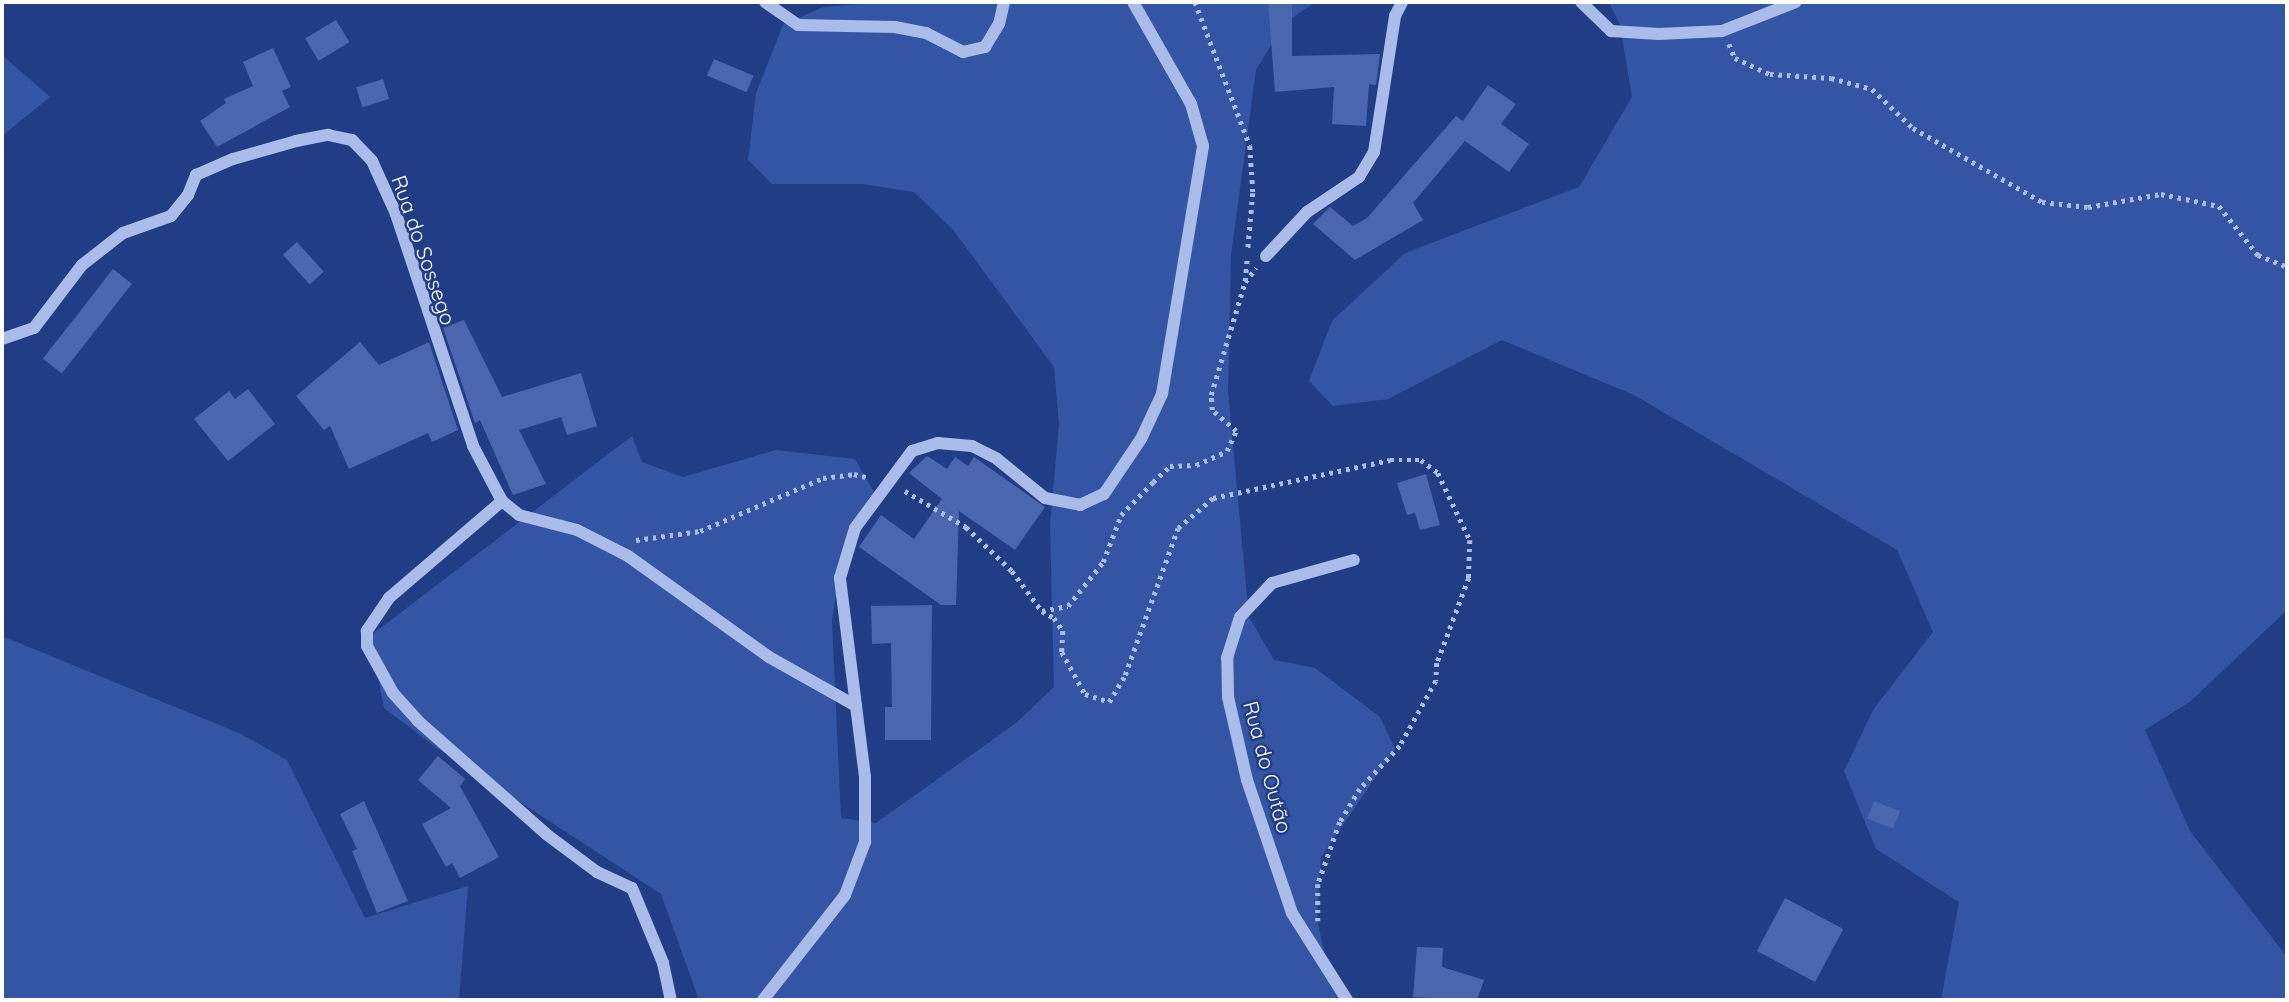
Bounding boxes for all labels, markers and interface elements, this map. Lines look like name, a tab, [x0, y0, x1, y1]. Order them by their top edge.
street label: Rua do Sossego	[387, 172, 461, 328]
street label: Rua do Outão	[1238, 698, 1298, 836]

